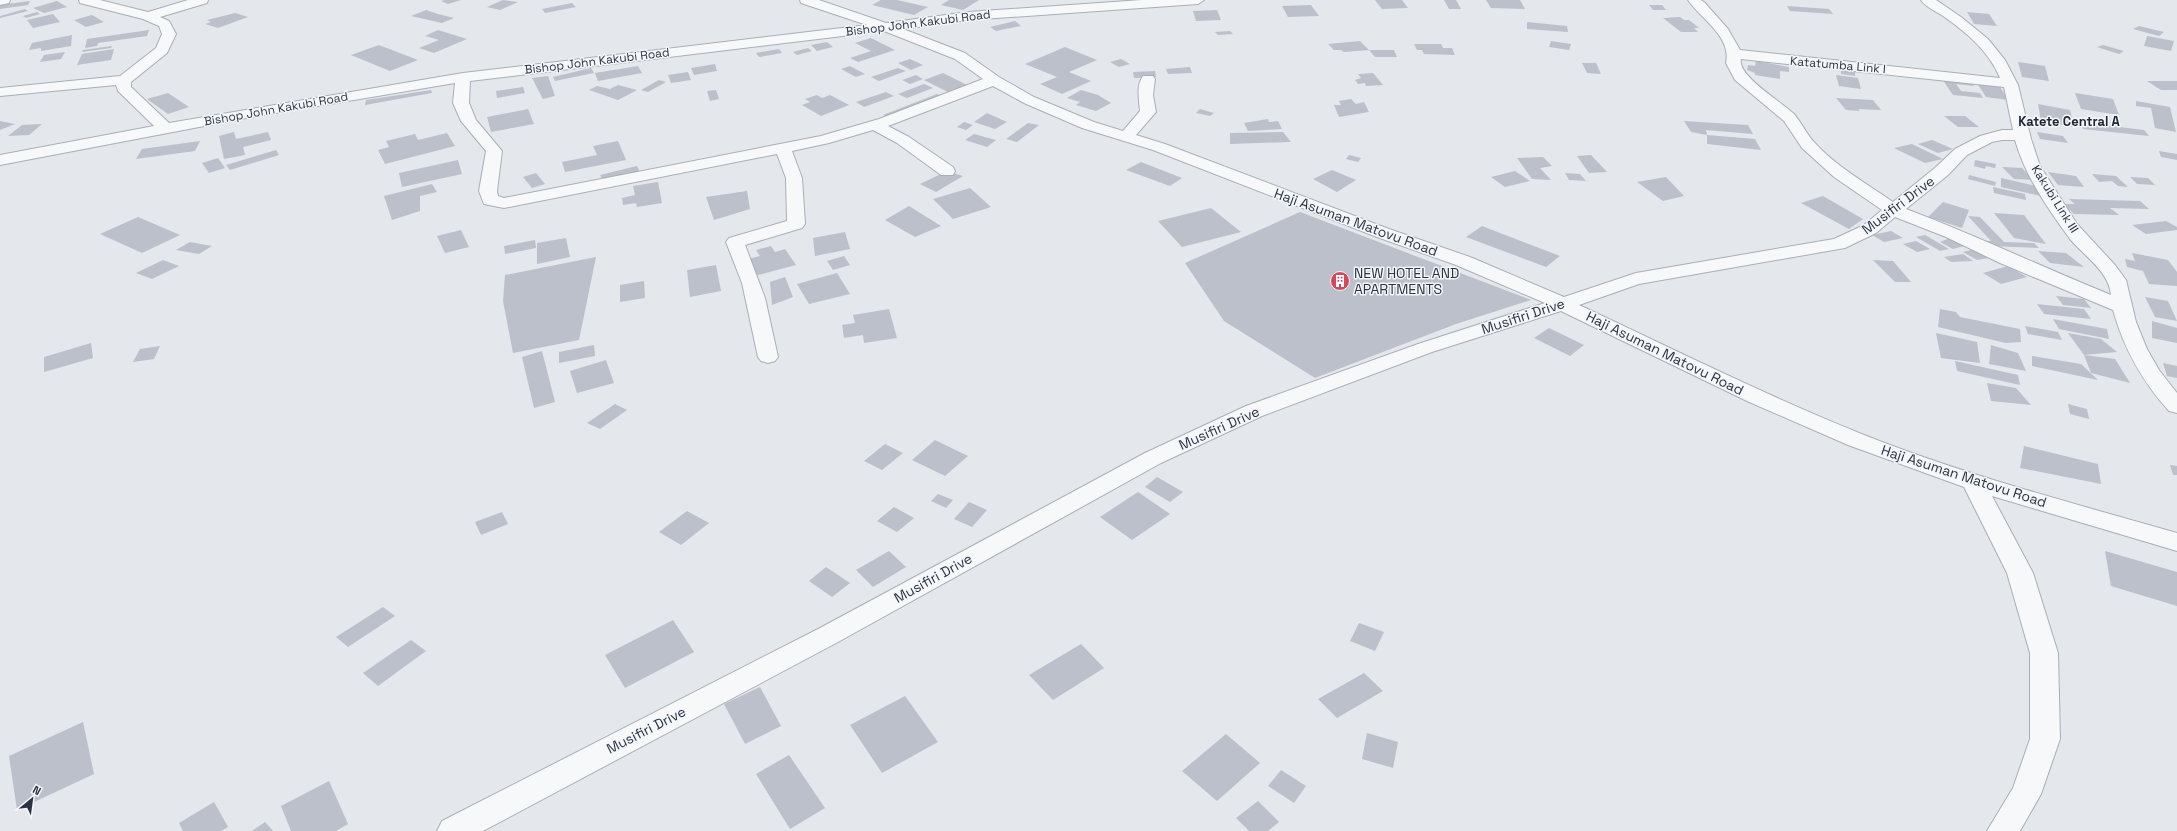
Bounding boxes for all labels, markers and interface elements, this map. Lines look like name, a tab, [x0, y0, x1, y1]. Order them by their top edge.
street label: Bishop John Kakubi Road	[845, 6, 991, 40]
street label: Bishop John Kakubi Road	[524, 44, 670, 78]
street label: Katatumba Link I	[1789, 53, 1887, 77]
street label: Bishop John Kakubi Road	[203, 88, 349, 130]
district label: Katete Central A	[2018, 113, 2121, 130]
street label: Kakubi Link III	[2028, 162, 2082, 236]
street label: Musifiri Drive	[1858, 172, 1938, 238]
street label: Haji Asuman Matovu Road	[1272, 184, 1440, 260]
place label: NEW HOTEL AND APARTMENTS	[1354, 264, 1459, 298]
building icon: NEW HOTEL AND APARTMENTS	[1329, 270, 1351, 292]
street label: Musifiri Drive	[1479, 294, 1567, 338]
street label: Haji Asuman Matovu Road	[1583, 307, 1747, 399]
street label: Musifiri Drive	[1176, 402, 1262, 454]
street label: Haji Asuman Matovu Road	[1879, 441, 2049, 511]
street label: Musifiri Drive	[891, 549, 975, 607]
street label: Musifiri Drive	[603, 702, 689, 758]
north arrow	[12, 779, 52, 819]
text: N	[30, 782, 43, 798]

